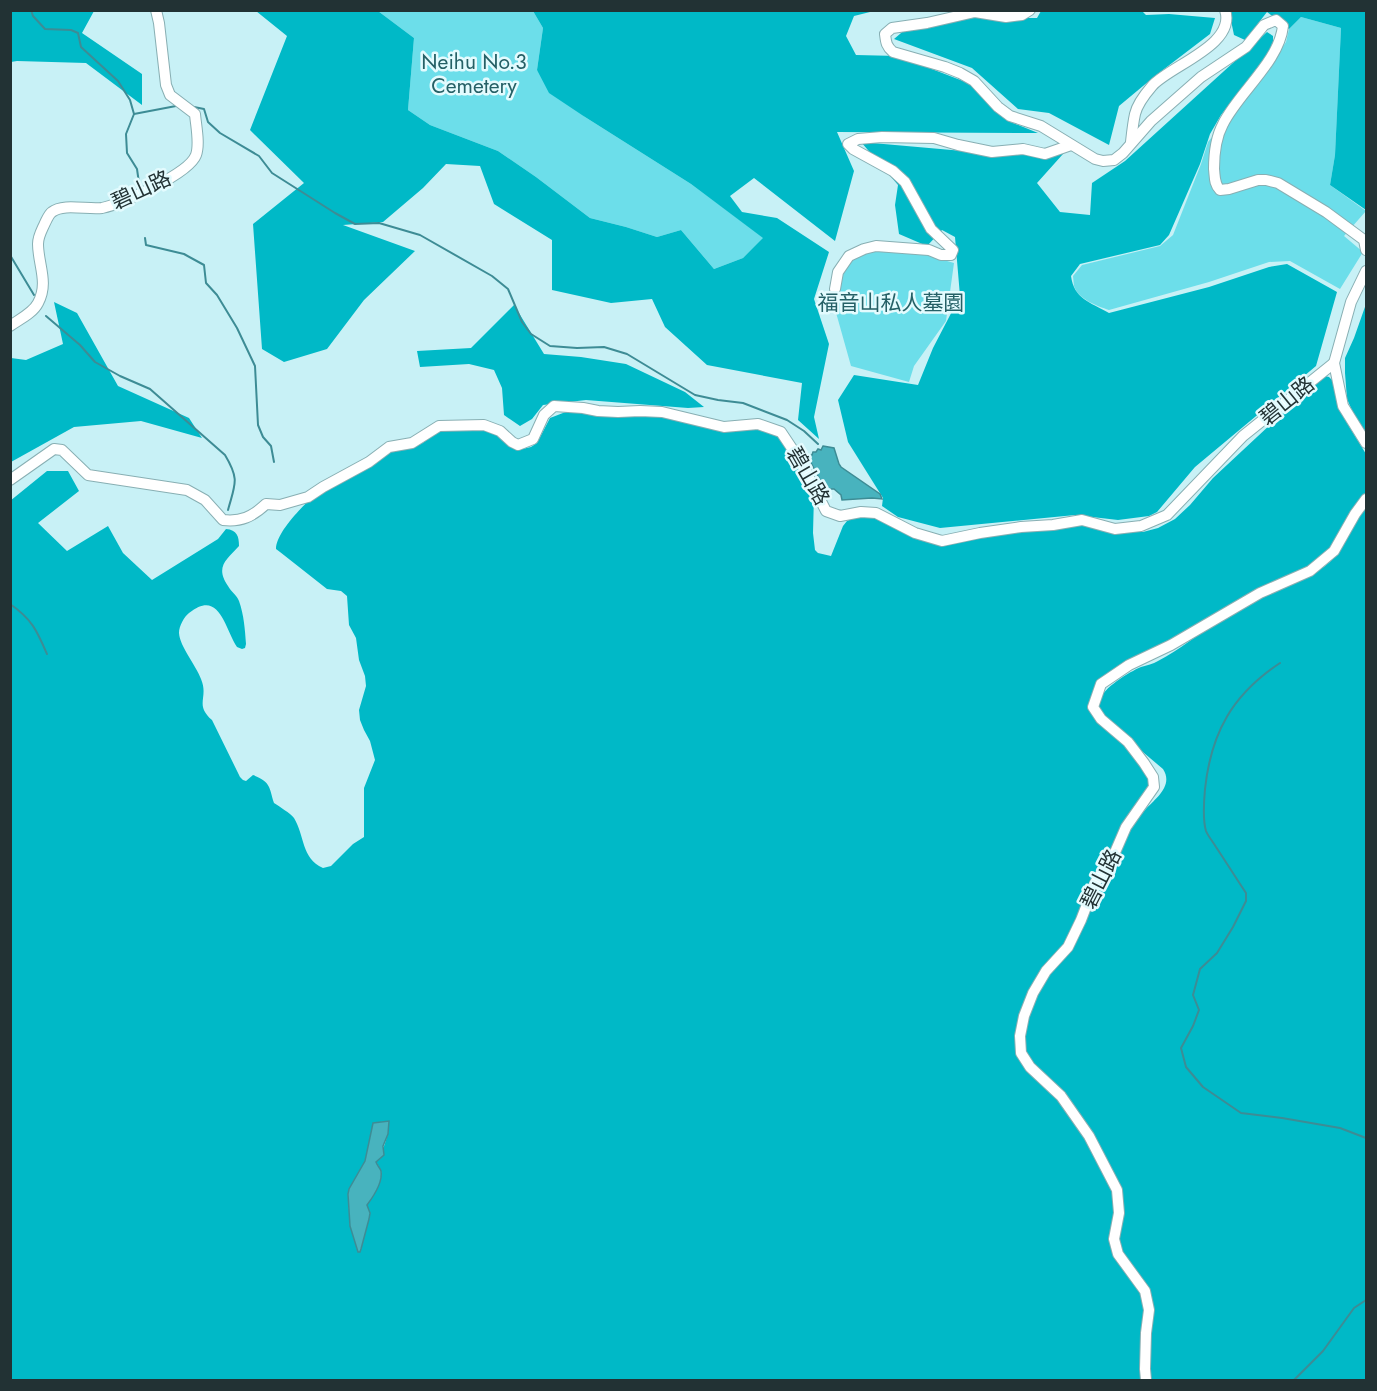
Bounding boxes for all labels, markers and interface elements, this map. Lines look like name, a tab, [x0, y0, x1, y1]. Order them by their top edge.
park label: Neihu No.3 Cemetery	[421, 47, 527, 101]
street label: 碧山路	[106, 163, 176, 217]
park label: 福音山私人墓園	[818, 288, 965, 318]
street label: 碧山路	[1253, 370, 1321, 432]
street label: 碧山路	[779, 441, 837, 511]
street label: 碧山路	[1073, 844, 1129, 914]

